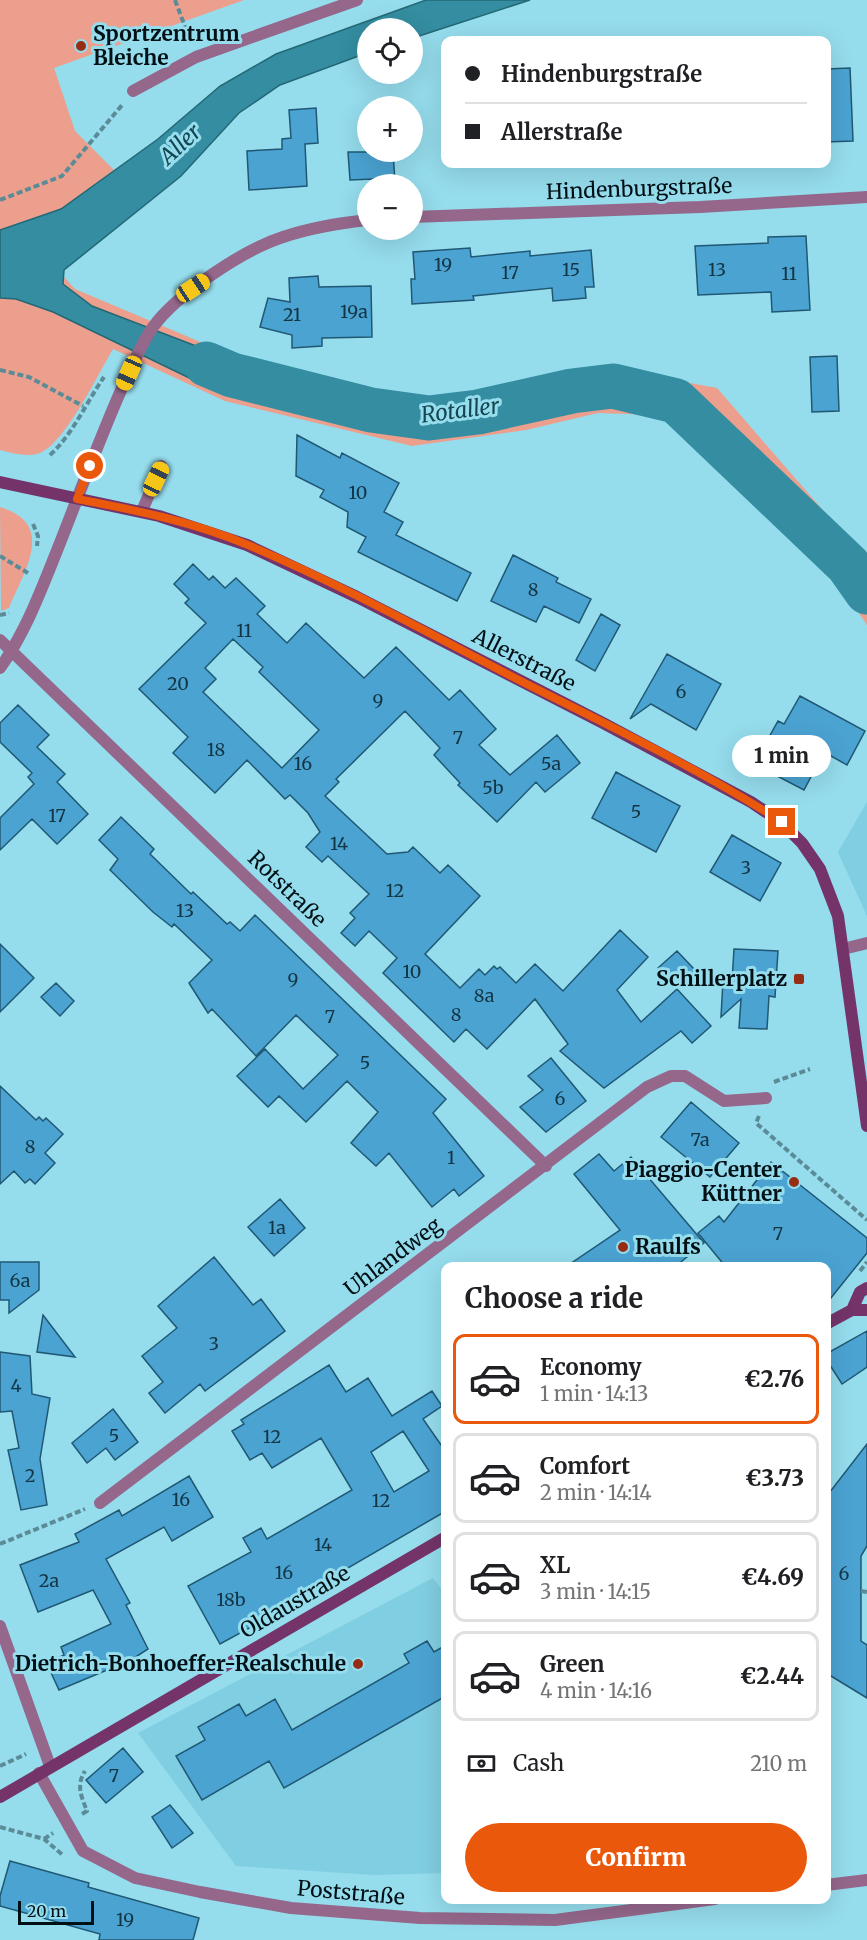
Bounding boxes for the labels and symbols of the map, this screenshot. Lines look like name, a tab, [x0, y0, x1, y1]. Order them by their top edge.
place label: Sportzentrum Bleiche	[93, 20, 240, 71]
marker: Sportzentrum Bleiche	[74, 39, 88, 53]
water label: Aller	[152, 117, 207, 172]
street label: Hindenburgstraße	[545, 172, 733, 205]
house number: 19	[434, 253, 452, 276]
house number: 15	[562, 258, 580, 281]
house number: 13	[708, 258, 726, 281]
house number: 17	[501, 261, 519, 284]
house number: 11	[781, 262, 797, 285]
car	[173, 271, 213, 305]
house number: 19a	[340, 300, 368, 323]
house number: 21	[283, 303, 301, 326]
car	[113, 353, 145, 393]
water label: Rotaller	[419, 391, 502, 429]
route start	[76, 452, 103, 479]
car	[140, 459, 172, 499]
house number: 10	[349, 481, 367, 504]
house number: 8	[528, 578, 538, 601]
house number: 11	[236, 619, 252, 642]
street label: Allerstraße	[467, 622, 580, 697]
house number: 20	[167, 672, 189, 695]
house number: 6	[676, 680, 687, 703]
house number: 9	[373, 689, 383, 712]
house number: 7	[453, 726, 463, 749]
callout: 1 min	[732, 735, 832, 777]
house number: 18	[207, 738, 225, 761]
house number: 16	[294, 752, 312, 775]
house number: 5a	[541, 752, 561, 775]
house number: 5b	[482, 776, 504, 799]
house number: 5	[631, 800, 641, 823]
house number: 17	[48, 804, 66, 827]
route end	[768, 808, 795, 835]
house number: 14	[330, 832, 348, 855]
street label: Rotstraße	[242, 845, 332, 933]
house number: 3	[741, 856, 751, 879]
house number: 12	[386, 879, 404, 902]
house number: 13	[176, 899, 194, 922]
house number: 10	[403, 960, 421, 983]
place label: Schillerplatz	[656, 965, 787, 992]
house number: 9	[288, 968, 298, 991]
marker: Schillerplatz	[792, 972, 806, 986]
house number: 8a	[474, 984, 495, 1007]
house number: 8	[451, 1003, 461, 1026]
house number: 7	[325, 1005, 335, 1028]
house number: 5	[360, 1051, 370, 1074]
house number: 6	[555, 1087, 566, 1110]
house number: 7a	[690, 1128, 710, 1151]
house number: 8	[25, 1135, 35, 1158]
house number: 1	[447, 1146, 455, 1169]
place label: Piaggio-Center Küttner	[625, 1156, 782, 1207]
marker: Piaggio-Center Küttner	[787, 1175, 801, 1189]
street label: Uhlandweg	[339, 1211, 447, 1302]
house number: 1a	[268, 1216, 286, 1239]
house number: 7	[773, 1222, 783, 1245]
place label: Raulfs	[635, 1233, 701, 1260]
marker: Raulfs	[616, 1240, 630, 1254]
house number: 6a	[10, 1269, 31, 1292]
house number: 3	[209, 1332, 219, 1355]
house number: 4	[10, 1374, 22, 1397]
house number: 5	[109, 1424, 119, 1447]
house number: 12	[263, 1425, 281, 1448]
house number: 2	[25, 1464, 35, 1487]
house number: 16	[172, 1488, 190, 1511]
house number: 12	[372, 1489, 390, 1512]
house number: 14	[314, 1533, 332, 1556]
street label: Oldaustraße	[235, 1559, 355, 1644]
house number: 16	[275, 1561, 293, 1584]
house number: 6	[839, 1562, 850, 1585]
house number: 2a	[39, 1569, 60, 1592]
house number: 18b	[216, 1588, 246, 1611]
place label: Dietrich-Bonhoeffer-Realschule	[15, 1650, 346, 1677]
marker: Dietrich-Bonhoeffer-Realschule	[351, 1657, 365, 1671]
house number: 7	[109, 1764, 119, 1787]
street label: Poststraße	[296, 1874, 406, 1911]
scale bar	[18, 1898, 94, 1926]
house number: 19	[116, 1908, 134, 1931]

